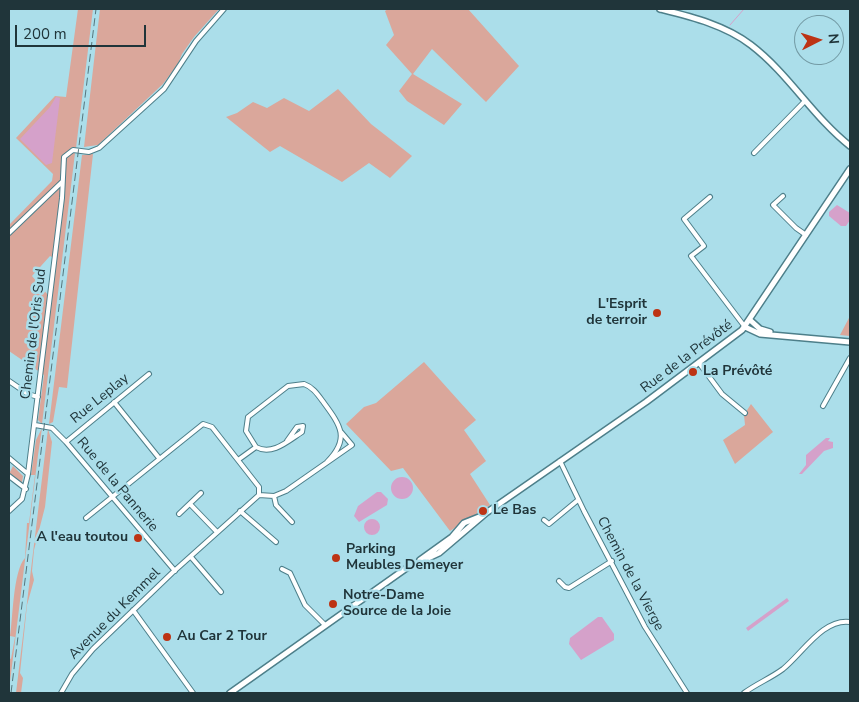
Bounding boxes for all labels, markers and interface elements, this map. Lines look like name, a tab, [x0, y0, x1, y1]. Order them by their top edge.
scale bar	[18, 15, 149, 47]
north arrow	[794, 15, 844, 65]
text: 200 m	[23, 24, 67, 44]
text: N	[824, 33, 843, 45]
street label: Chemin de l'Oris Sud	[18, 268, 50, 400]
place label: L'Esprit de terroir	[586, 297, 647, 330]
marker: L'Esprit de terroir	[651, 307, 663, 319]
street label: Rue de la Prévôté	[638, 317, 736, 397]
place label: La Prévôté	[703, 364, 772, 380]
marker: La Prévôté	[687, 366, 699, 378]
street label: Rue Leplay	[67, 370, 133, 428]
street label: Rue de la Pannerie	[73, 435, 161, 535]
place label: Le Bas	[493, 503, 536, 519]
marker: Le Bas	[477, 505, 489, 517]
street label: Chemin de la Vierge	[593, 514, 667, 634]
place label: A l'eau toutou	[36, 530, 128, 546]
marker: A l'eau toutou	[132, 532, 144, 544]
place label: Parking Meubles Demeyer	[346, 542, 463, 574]
marker: Parking Meubles Demeyer	[330, 552, 342, 564]
street label: Avenue du Kemmel	[66, 565, 164, 663]
place label: Notre-Dame Source de la Joie	[343, 588, 451, 620]
marker: Notre-Dame Source de la Joie	[327, 598, 339, 610]
place label: Au Car 2 Tour	[177, 629, 267, 645]
marker: Au Car 2 Tour	[161, 631, 173, 643]

